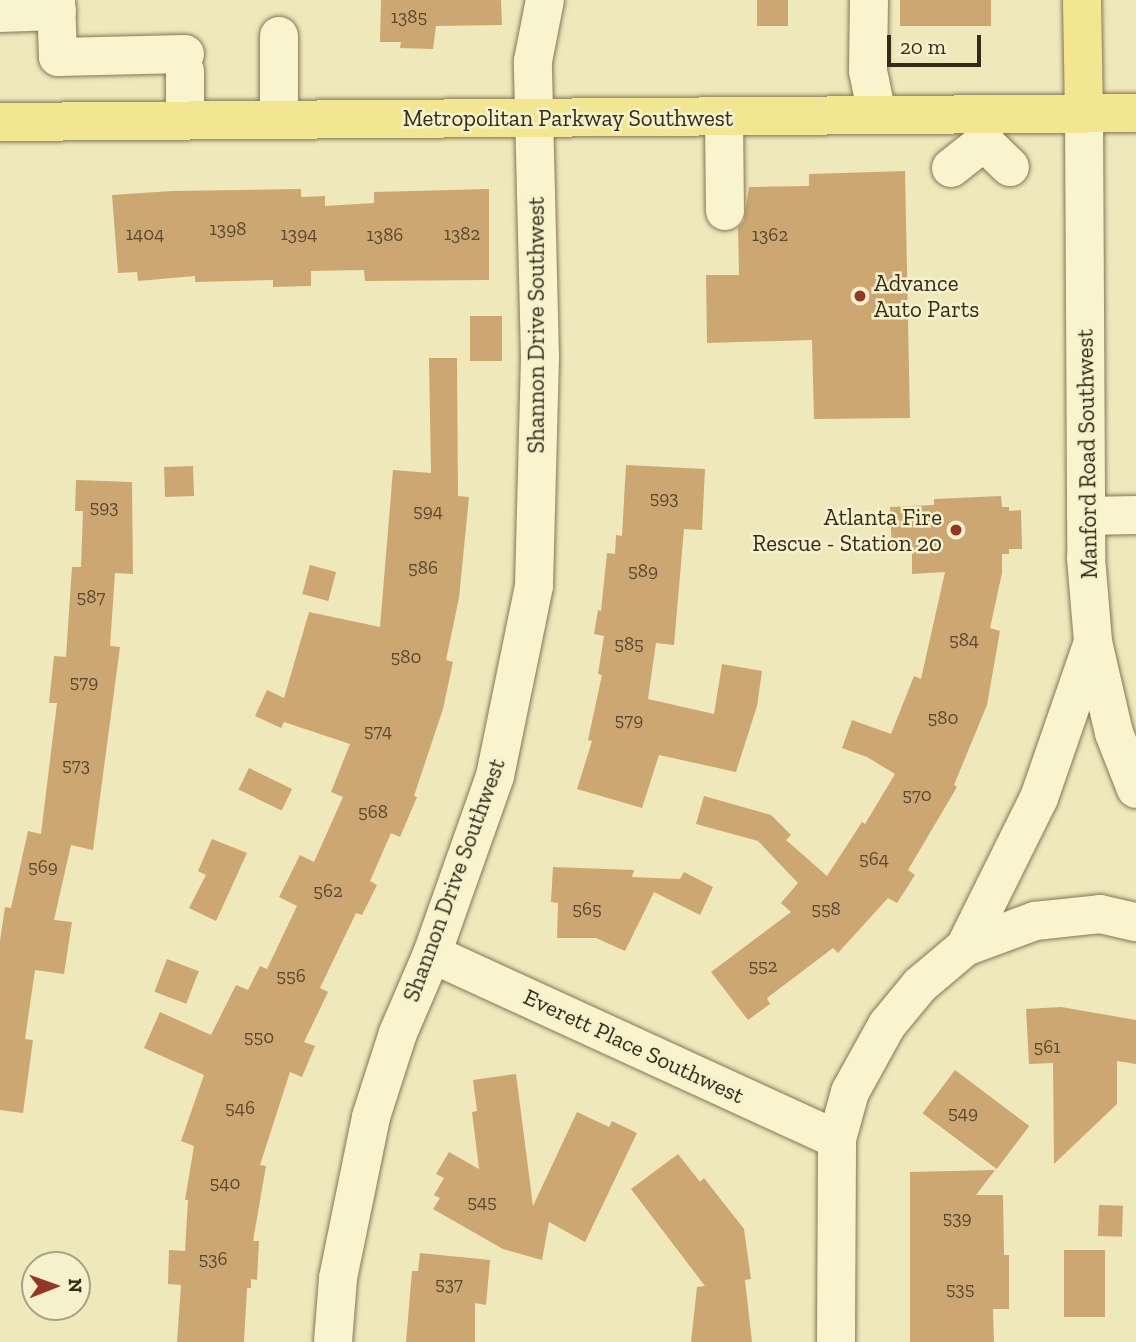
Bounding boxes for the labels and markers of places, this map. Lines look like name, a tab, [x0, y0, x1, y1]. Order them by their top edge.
place label: Advance Auto Parts	[874, 269, 979, 323]
marker: Advance Auto Parts	[852, 288, 868, 304]
place label: Atlanta Fire Rescue - Station 20	[752, 503, 942, 557]
marker: Atlanta Fire Rescue - Station 20	[948, 522, 964, 538]

